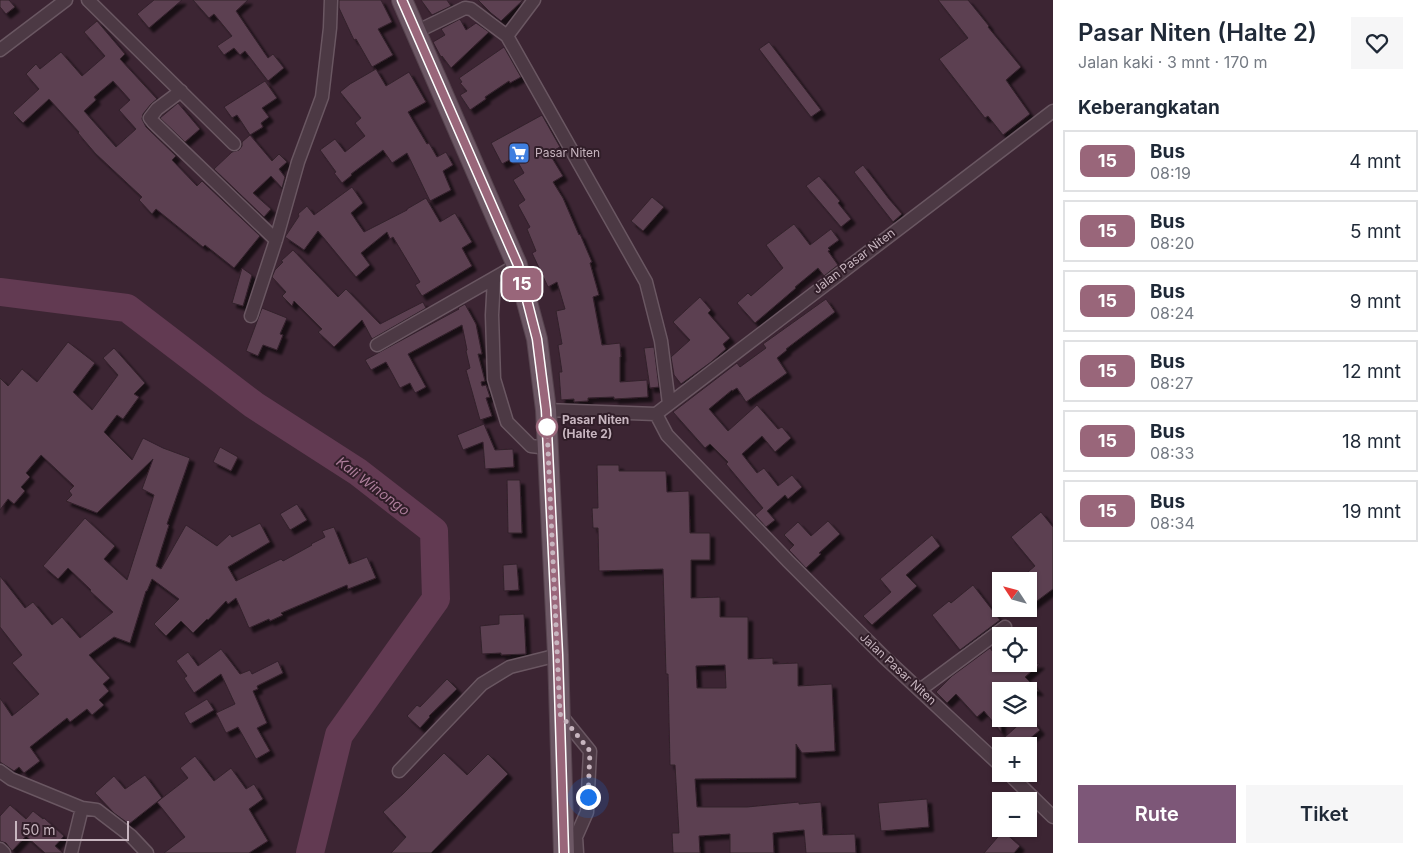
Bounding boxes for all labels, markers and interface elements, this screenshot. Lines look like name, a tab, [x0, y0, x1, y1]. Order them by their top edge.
button: heart	[1351, 17, 1403, 69]
text: Pasar Niten (Halte 2)	[1078, 18, 1317, 47]
text: Jalan kaki · 3 mnt · 170 m	[1078, 52, 1268, 72]
text: Keberangkatan	[1078, 96, 1220, 119]
text: Bus	[1150, 140, 1185, 163]
supermarket icon: Pasar Niten	[507, 141, 531, 165]
place label: Pasar Niten	[535, 145, 600, 160]
text: 15	[1098, 150, 1117, 171]
text: 4 mnt	[1349, 150, 1401, 173]
text: 08:19	[1150, 163, 1191, 183]
text: Bus	[1150, 210, 1185, 233]
text: 15	[1098, 220, 1117, 241]
text: 5 mnt	[1350, 220, 1401, 243]
street label: Jalan Pasar Niten	[810, 225, 898, 296]
text: 08:20	[1150, 233, 1194, 253]
line badge: 15	[500, 268, 544, 300]
text: 15	[512, 273, 532, 294]
text: Bus	[1150, 280, 1185, 303]
text: 15	[1098, 290, 1117, 311]
text: 9 mnt	[1350, 290, 1401, 313]
text: 08:24	[1150, 303, 1194, 323]
text: Bus	[1150, 350, 1185, 373]
text: 15	[1098, 360, 1117, 381]
text: 12 mnt	[1342, 360, 1401, 383]
text: 08:27	[1150, 373, 1193, 393]
place label: Pasar Niten (Halte 2)	[562, 412, 629, 441]
marker: Pasar Niten (Halte 2)	[536, 416, 558, 438]
text: Bus	[1150, 420, 1185, 443]
text: 15	[1098, 430, 1117, 451]
text: 18 mnt	[1342, 430, 1401, 453]
text: 08:33	[1150, 443, 1194, 463]
water label: Kali Winongo	[333, 453, 413, 519]
text: Bus	[1150, 490, 1185, 513]
text: 15	[1098, 500, 1117, 521]
text: 19 mnt	[1342, 500, 1401, 523]
text: 08:34	[1150, 513, 1195, 533]
north arrow	[992, 572, 1038, 618]
map controls	[992, 572, 1037, 837]
button: locate	[992, 627, 1037, 672]
street label: Jalan Pasar Niten	[857, 629, 940, 708]
button: layers	[992, 682, 1037, 727]
button: +	[992, 737, 1037, 782]
your location	[576, 785, 601, 810]
button: Rute	[1078, 785, 1236, 843]
button: Tiket	[1246, 785, 1403, 843]
button: −	[992, 792, 1037, 837]
scale bar	[15, 818, 129, 841]
text: 50 m	[22, 821, 56, 838]

